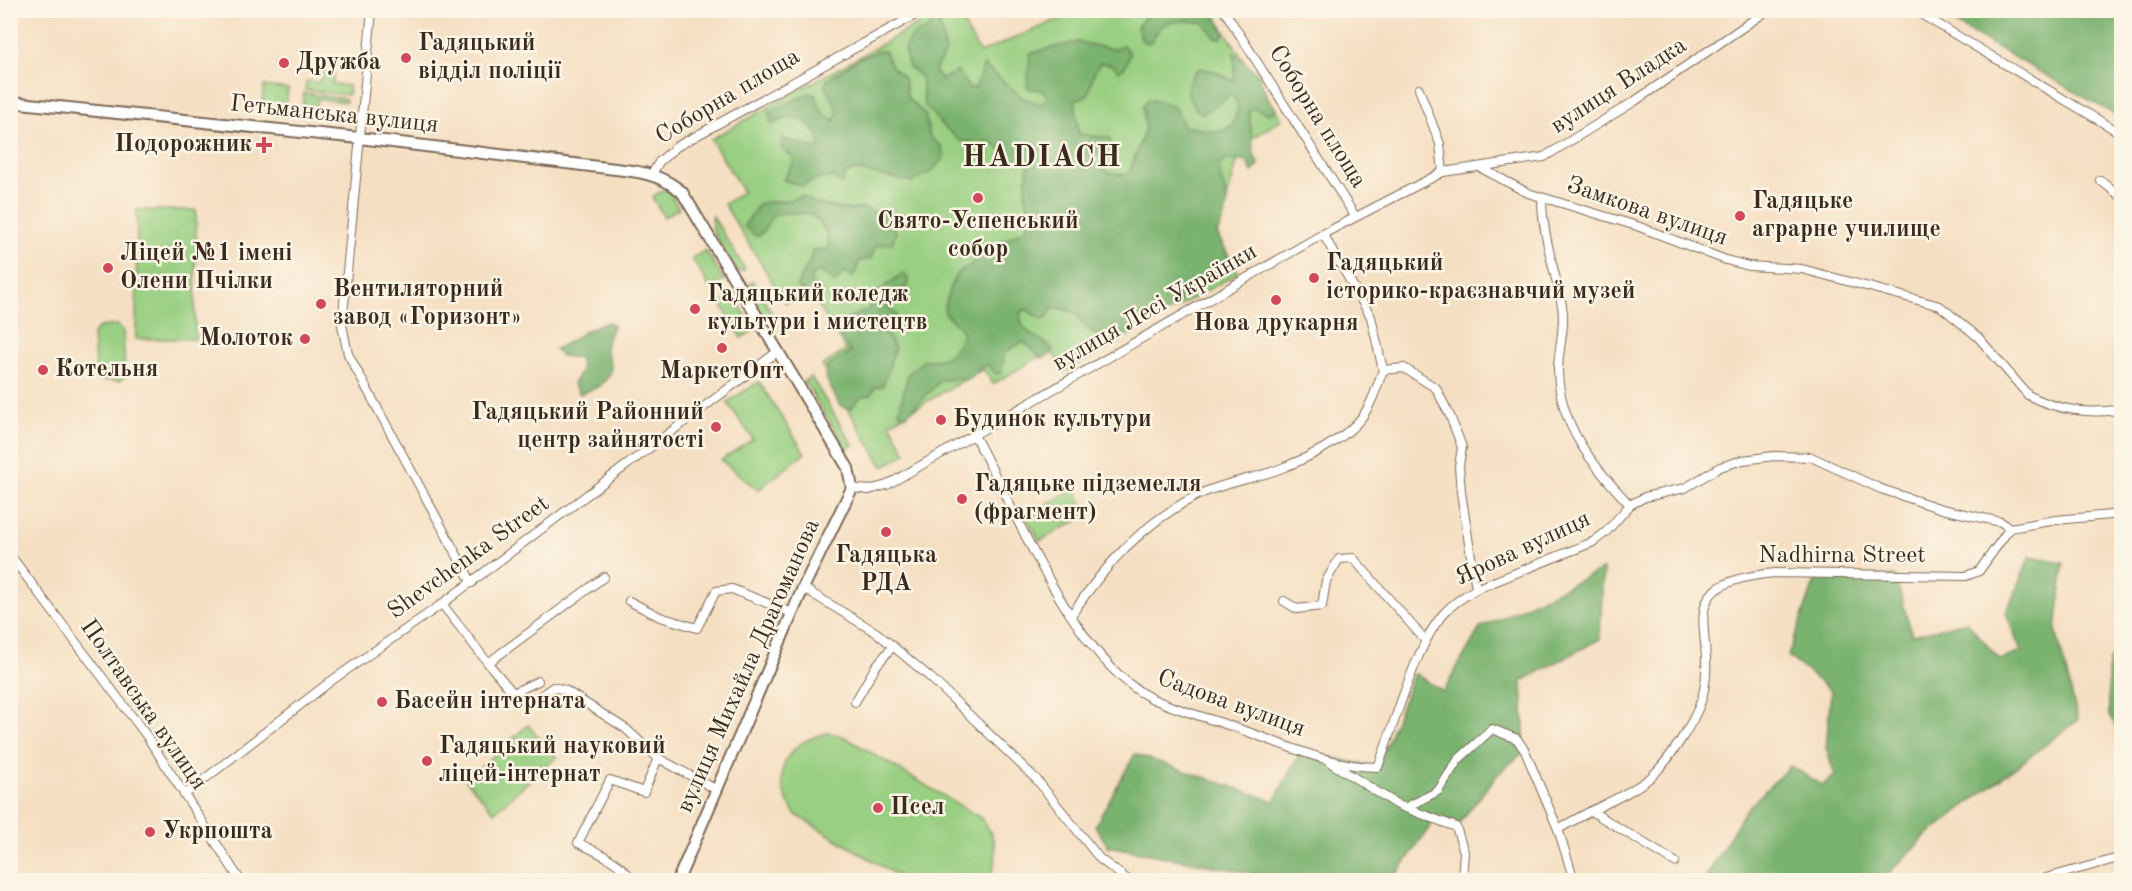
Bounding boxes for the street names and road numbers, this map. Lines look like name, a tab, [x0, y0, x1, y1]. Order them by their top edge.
street label: вулиця Владка	[1547, 33, 1691, 139]
street label: Соборна площа	[1264, 41, 1370, 193]
street label: Соборна площа	[652, 45, 804, 149]
street label: Гетьманська вулиця	[229, 92, 439, 138]
street label: Замкова вулиця	[1564, 173, 1730, 251]
street label: вулиця Лесі Українки	[1049, 240, 1261, 376]
street label: Shevchenka Street	[384, 492, 554, 624]
street label: Ярова вулиця	[1452, 507, 1594, 591]
street label: вулиця Михайла Драгоманова	[673, 516, 825, 816]
street label: Nadhirna Street	[1758, 544, 1926, 568]
street label: Полтавська вулиця	[75, 615, 211, 795]
street label: Садова вулиця	[1154, 666, 1308, 742]

